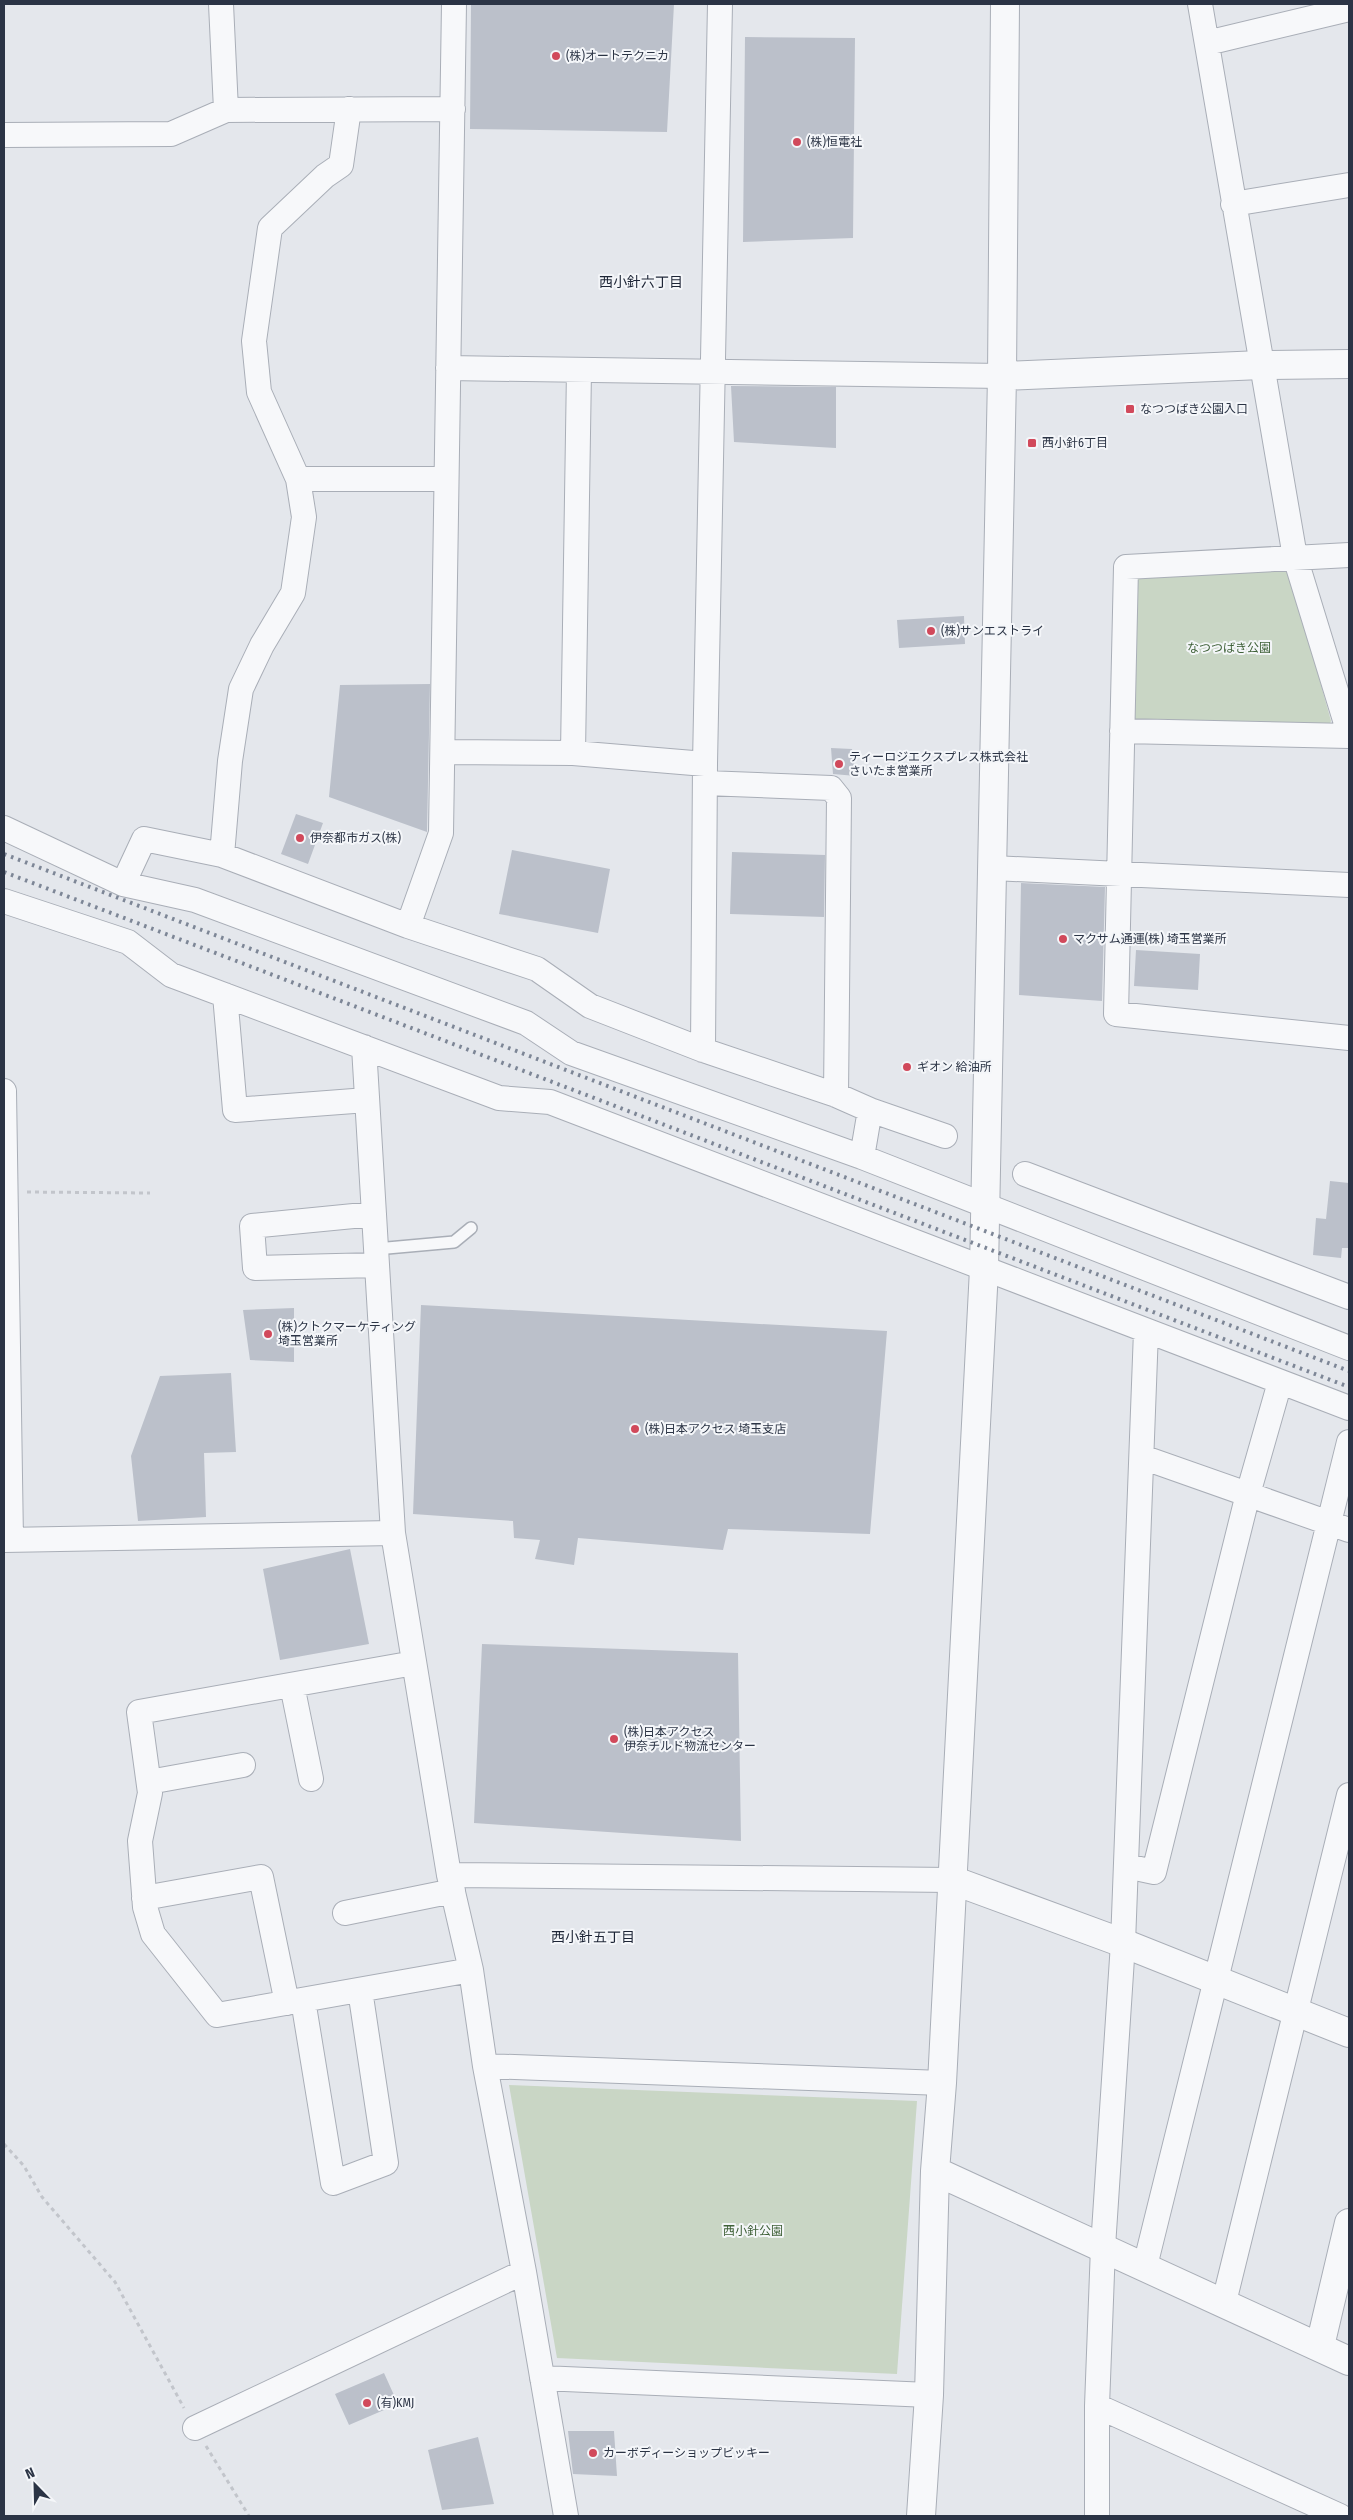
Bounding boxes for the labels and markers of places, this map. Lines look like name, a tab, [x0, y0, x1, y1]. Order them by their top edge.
place label: (株)オートテクニカ	[566, 49, 669, 63]
marker: (株)オートテクニカ	[550, 50, 562, 62]
place label: (株)恒電社	[807, 135, 862, 149]
marker: (株)恒電社	[791, 136, 803, 148]
place label: なつつばき公園入口	[1140, 402, 1248, 416]
marker: なつつばき公園入口	[1124, 403, 1136, 415]
place label: 西小針6丁目	[1042, 436, 1108, 450]
marker: 西小針6丁目	[1026, 437, 1038, 449]
place label: (株)サンエストライ	[941, 624, 1044, 638]
marker: (株)サンエストライ	[925, 625, 937, 637]
place label: ティーロジエクスプレス株式会社 さいたま営業所	[849, 750, 1028, 778]
marker: ティーロジエクスプレス株式会社 さいたま営業所	[833, 758, 845, 770]
place label: 伊奈都市ガス(株)	[310, 831, 402, 845]
marker: 伊奈都市ガス(株)	[294, 832, 306, 844]
place label: マクサム通運(株) 埼玉営業所	[1073, 932, 1227, 946]
marker: マクサム通運(株) 埼玉営業所	[1057, 933, 1069, 945]
place label: ギオン 給油所	[917, 1060, 992, 1074]
marker: ギオン 給油所	[901, 1061, 913, 1073]
place label: (株)クトクマーケティング 埼玉営業所	[278, 1320, 416, 1348]
marker: (株)クトクマーケティング 埼玉営業所	[262, 1328, 274, 1340]
place label: (株)日本アクセス 埼玉支店	[645, 1422, 786, 1436]
marker: (株)日本アクセス 埼玉支店	[629, 1423, 641, 1435]
place label: (株)日本アクセス 伊奈チルド物流センター	[624, 1725, 756, 1753]
marker: (株)日本アクセス 伊奈チルド物流センター	[608, 1733, 620, 1745]
place label: (有)KMJ	[377, 2396, 414, 2410]
marker: (有)KMJ	[361, 2397, 373, 2409]
place label: カーボディーショップビッキー	[603, 2446, 770, 2460]
marker: カーボディーショップビッキー	[587, 2447, 599, 2459]

